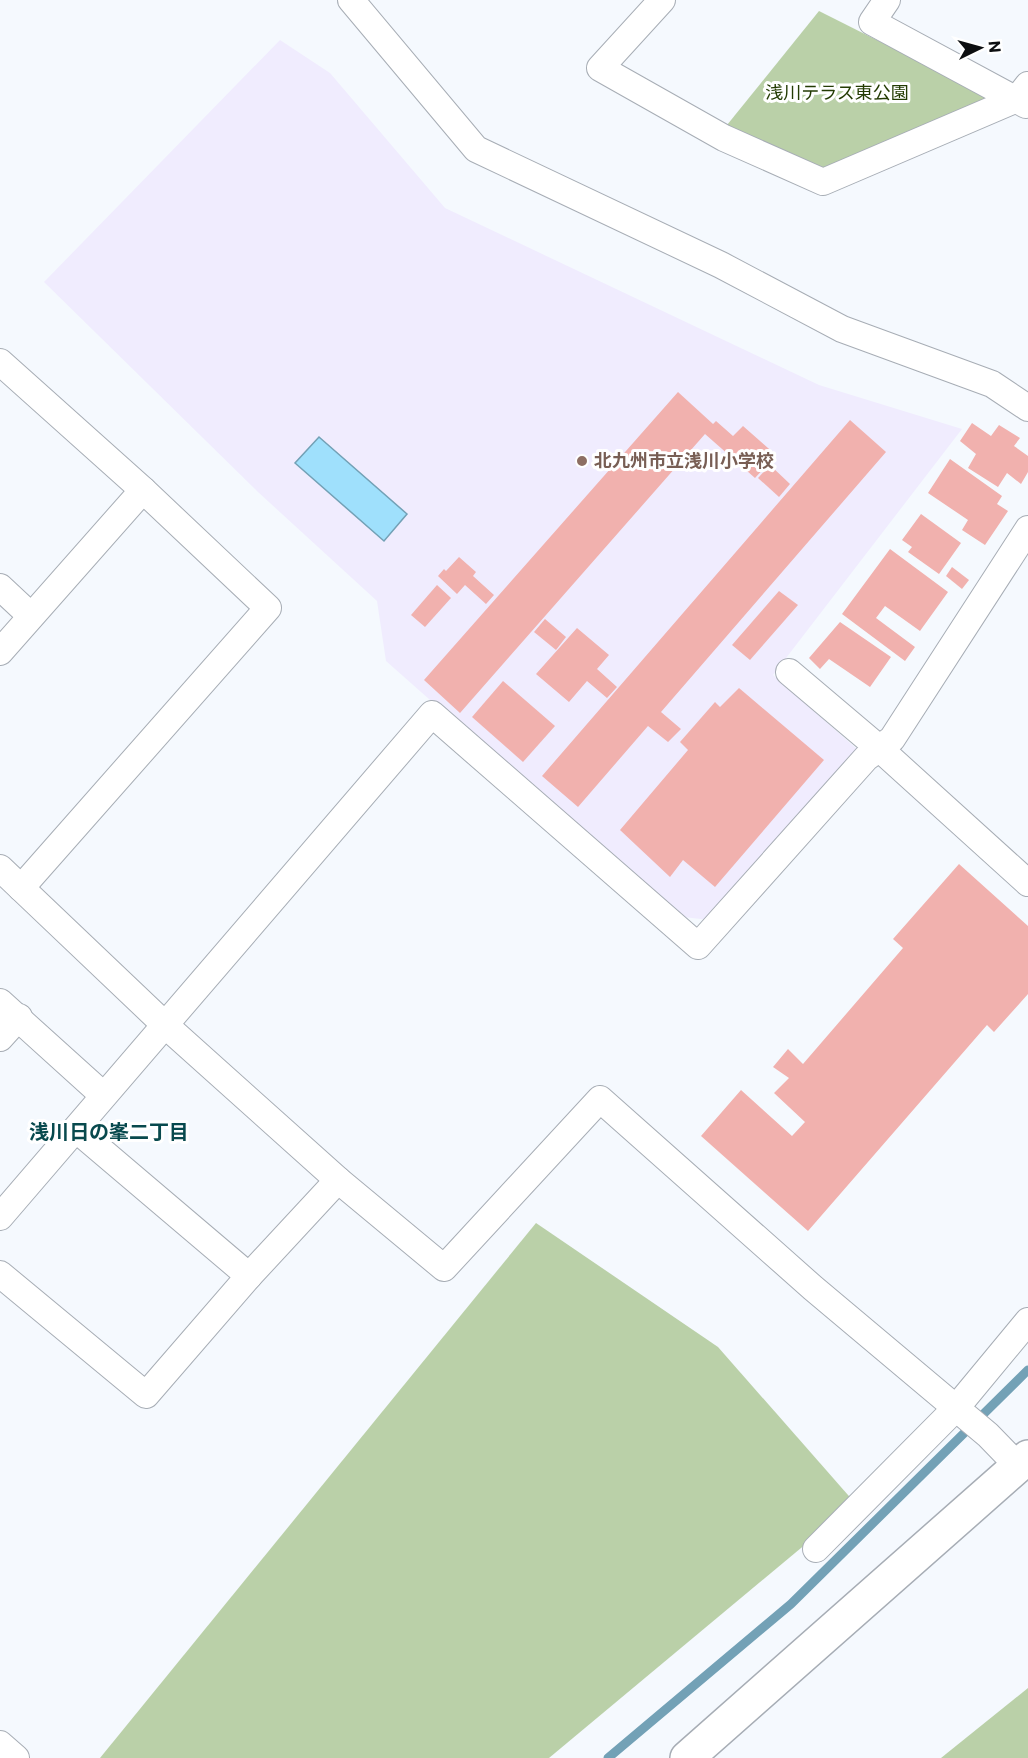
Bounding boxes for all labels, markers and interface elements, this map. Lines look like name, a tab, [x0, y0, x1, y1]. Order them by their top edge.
north arrow	[950, 18, 1010, 78]
text: N	[985, 40, 1005, 53]
park label: 浅川テラス東公園	[765, 81, 909, 103]
place label: 北九州市立浅川小学校	[594, 449, 774, 471]
marker: 北九州市立浅川小学校	[575, 454, 589, 468]
district label: 浅川日の峯二丁目	[29, 1119, 189, 1143]

